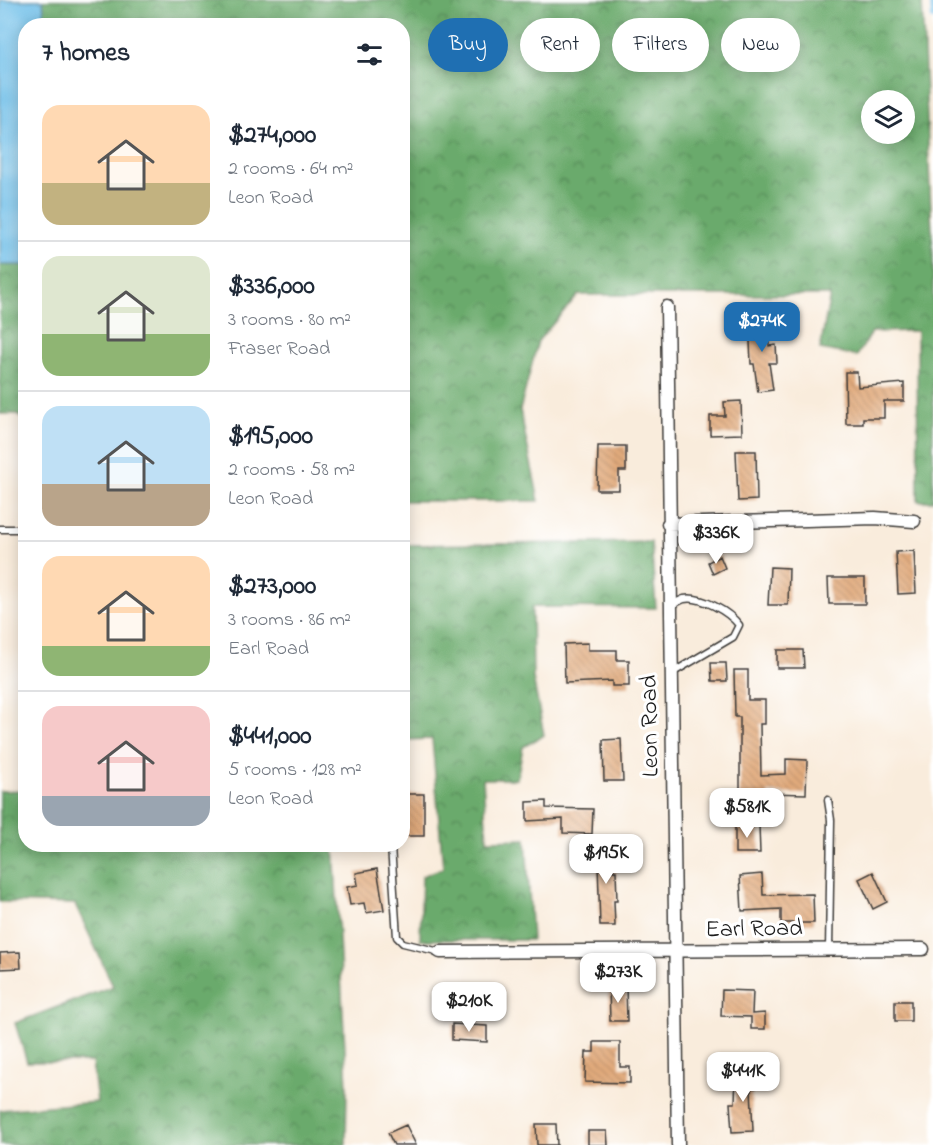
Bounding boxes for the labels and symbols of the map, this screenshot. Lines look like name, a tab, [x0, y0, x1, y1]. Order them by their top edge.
pin: $274K	[720, 302, 804, 353]
pin: $336K	[674, 514, 758, 565]
street label: Leon Road	[633, 674, 669, 777]
pin: $581K	[705, 788, 789, 839]
pin: $195K	[564, 834, 648, 885]
street label: Earl Road	[705, 912, 803, 948]
pin: $273K	[576, 953, 660, 1004]
pin: $210K	[427, 982, 511, 1033]
pin: $441K	[701, 1052, 785, 1103]

